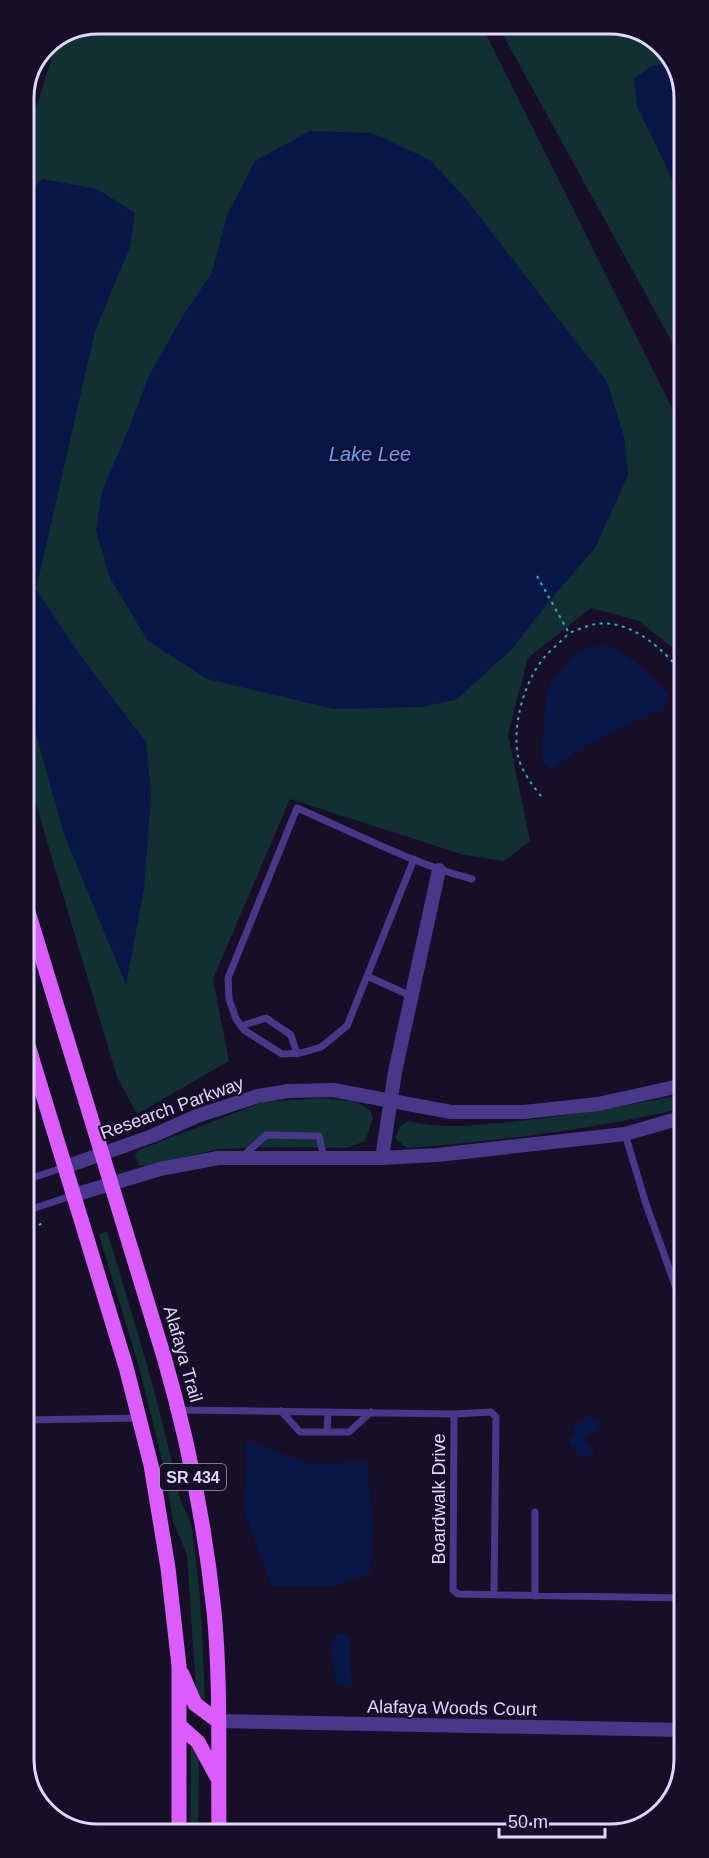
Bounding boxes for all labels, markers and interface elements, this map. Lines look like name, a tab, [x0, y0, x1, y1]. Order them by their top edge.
water label: Lake Lee	[329, 443, 411, 465]
street label: Research Parkway	[98, 1073, 246, 1143]
street label: Alafaya Trail	[160, 1304, 206, 1404]
street label: Boardwalk Drive	[429, 1433, 449, 1565]
road number: SR 434	[160, 1464, 226, 1490]
street label: Alafaya Woods Court	[367, 1697, 537, 1719]
scale bar	[499, 1801, 606, 1839]
text: 50 m	[508, 1812, 548, 1832]

